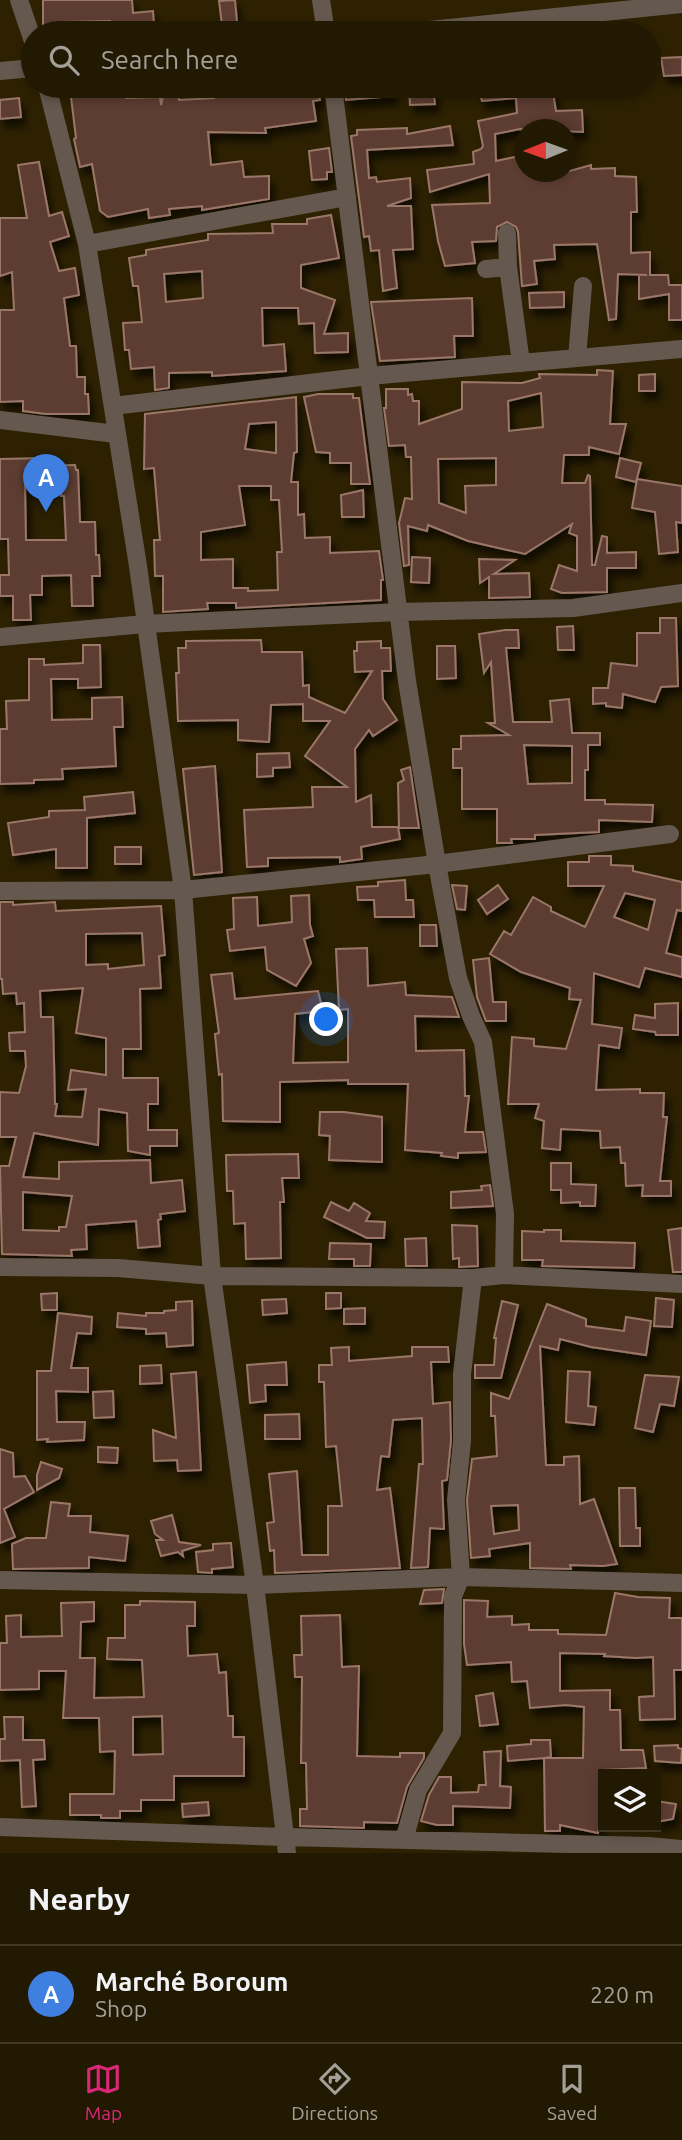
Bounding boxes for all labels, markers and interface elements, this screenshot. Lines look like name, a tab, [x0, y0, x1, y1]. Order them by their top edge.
search box	[21, 21, 661, 98]
icon: search	[45, 41, 83, 79]
text: Search here	[101, 45, 238, 74]
north arrow	[514, 119, 577, 182]
pin: A	[23, 454, 69, 512]
your location	[309, 1002, 343, 1036]
map controls	[598, 1769, 661, 1832]
button: layers	[598, 1769, 661, 1832]
text: Nearby	[28, 1882, 130, 1916]
text: Marché Boroum	[95, 1967, 289, 1996]
text: A	[43, 1982, 59, 2007]
text: 220 m	[590, 1982, 654, 2007]
text: Shop	[95, 1996, 147, 2021]
tab: Map	[84, 2060, 122, 2124]
tab: Directions	[291, 2060, 378, 2124]
tab: Saved	[547, 2060, 598, 2124]

